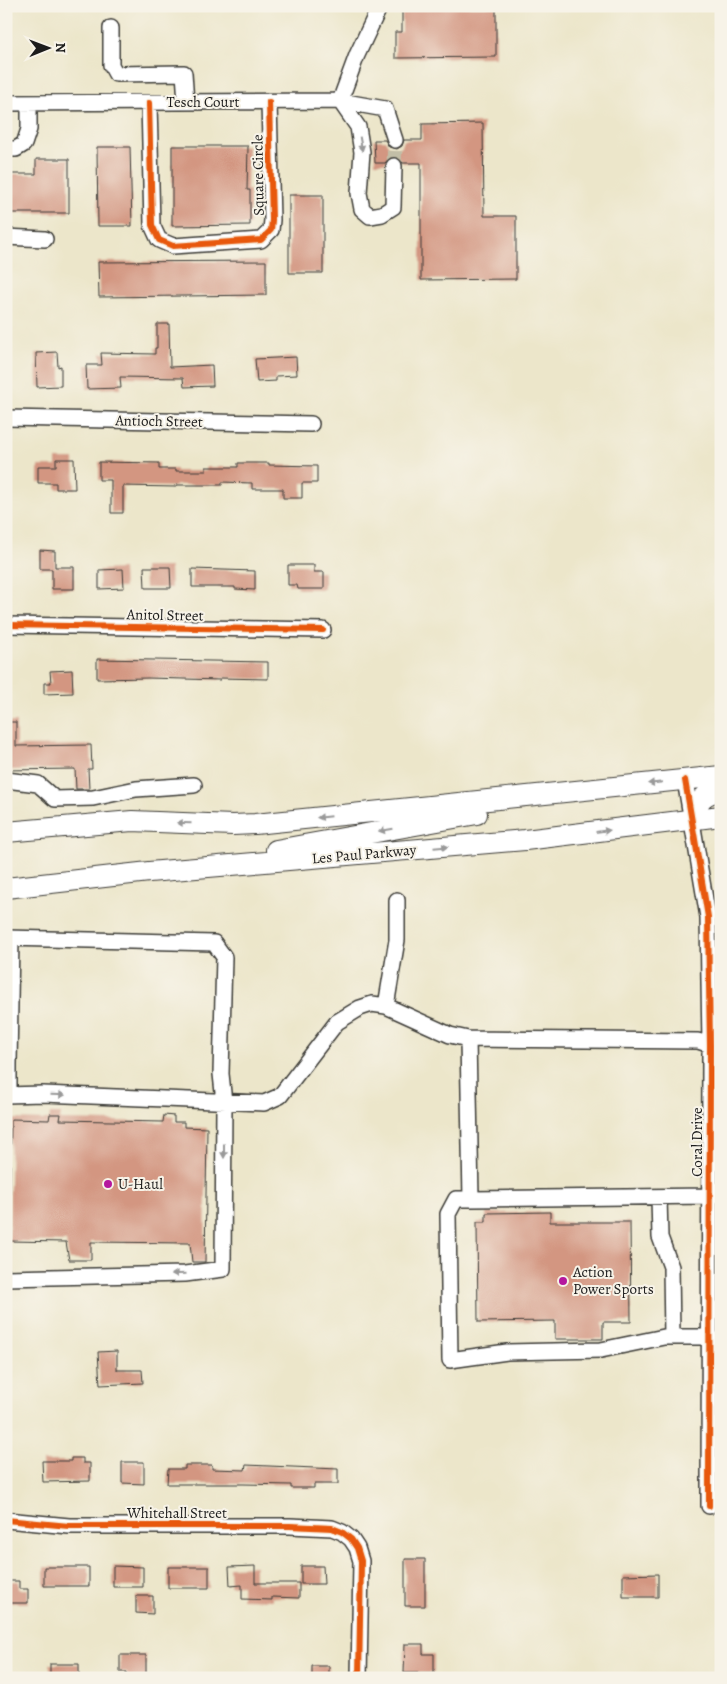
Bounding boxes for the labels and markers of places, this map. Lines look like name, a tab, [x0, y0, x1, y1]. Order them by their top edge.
place label: U-Haul	[118, 1174, 163, 1194]
marker: U-Haul	[102, 1178, 114, 1190]
place label: Action Power Sports	[572, 1262, 654, 1299]
marker: Action Power Sports	[557, 1275, 569, 1287]

